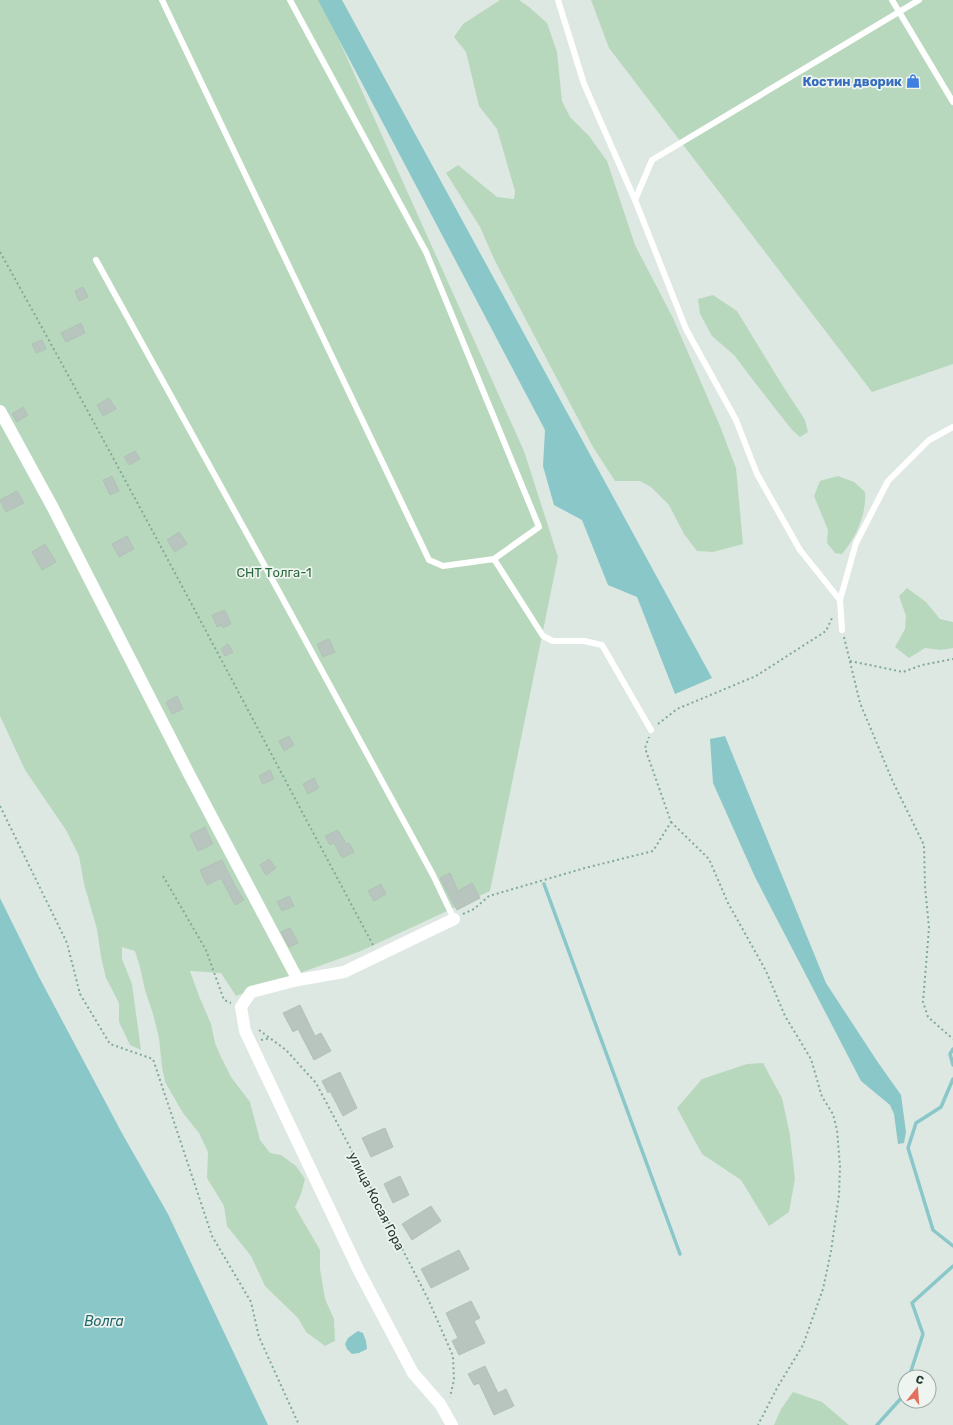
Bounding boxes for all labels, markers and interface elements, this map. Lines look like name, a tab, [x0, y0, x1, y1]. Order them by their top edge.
shop icon: Костин дворик	[905, 73, 921, 89]
place label: Костин дворик	[802, 74, 902, 89]
park label: СНТ Толга-1	[236, 565, 312, 580]
street label: улица Косая Гора	[345, 1150, 408, 1253]
water label: Волга	[84, 1313, 124, 1330]
north arrow	[897, 1369, 937, 1409]
text: С	[914, 1373, 926, 1387]

